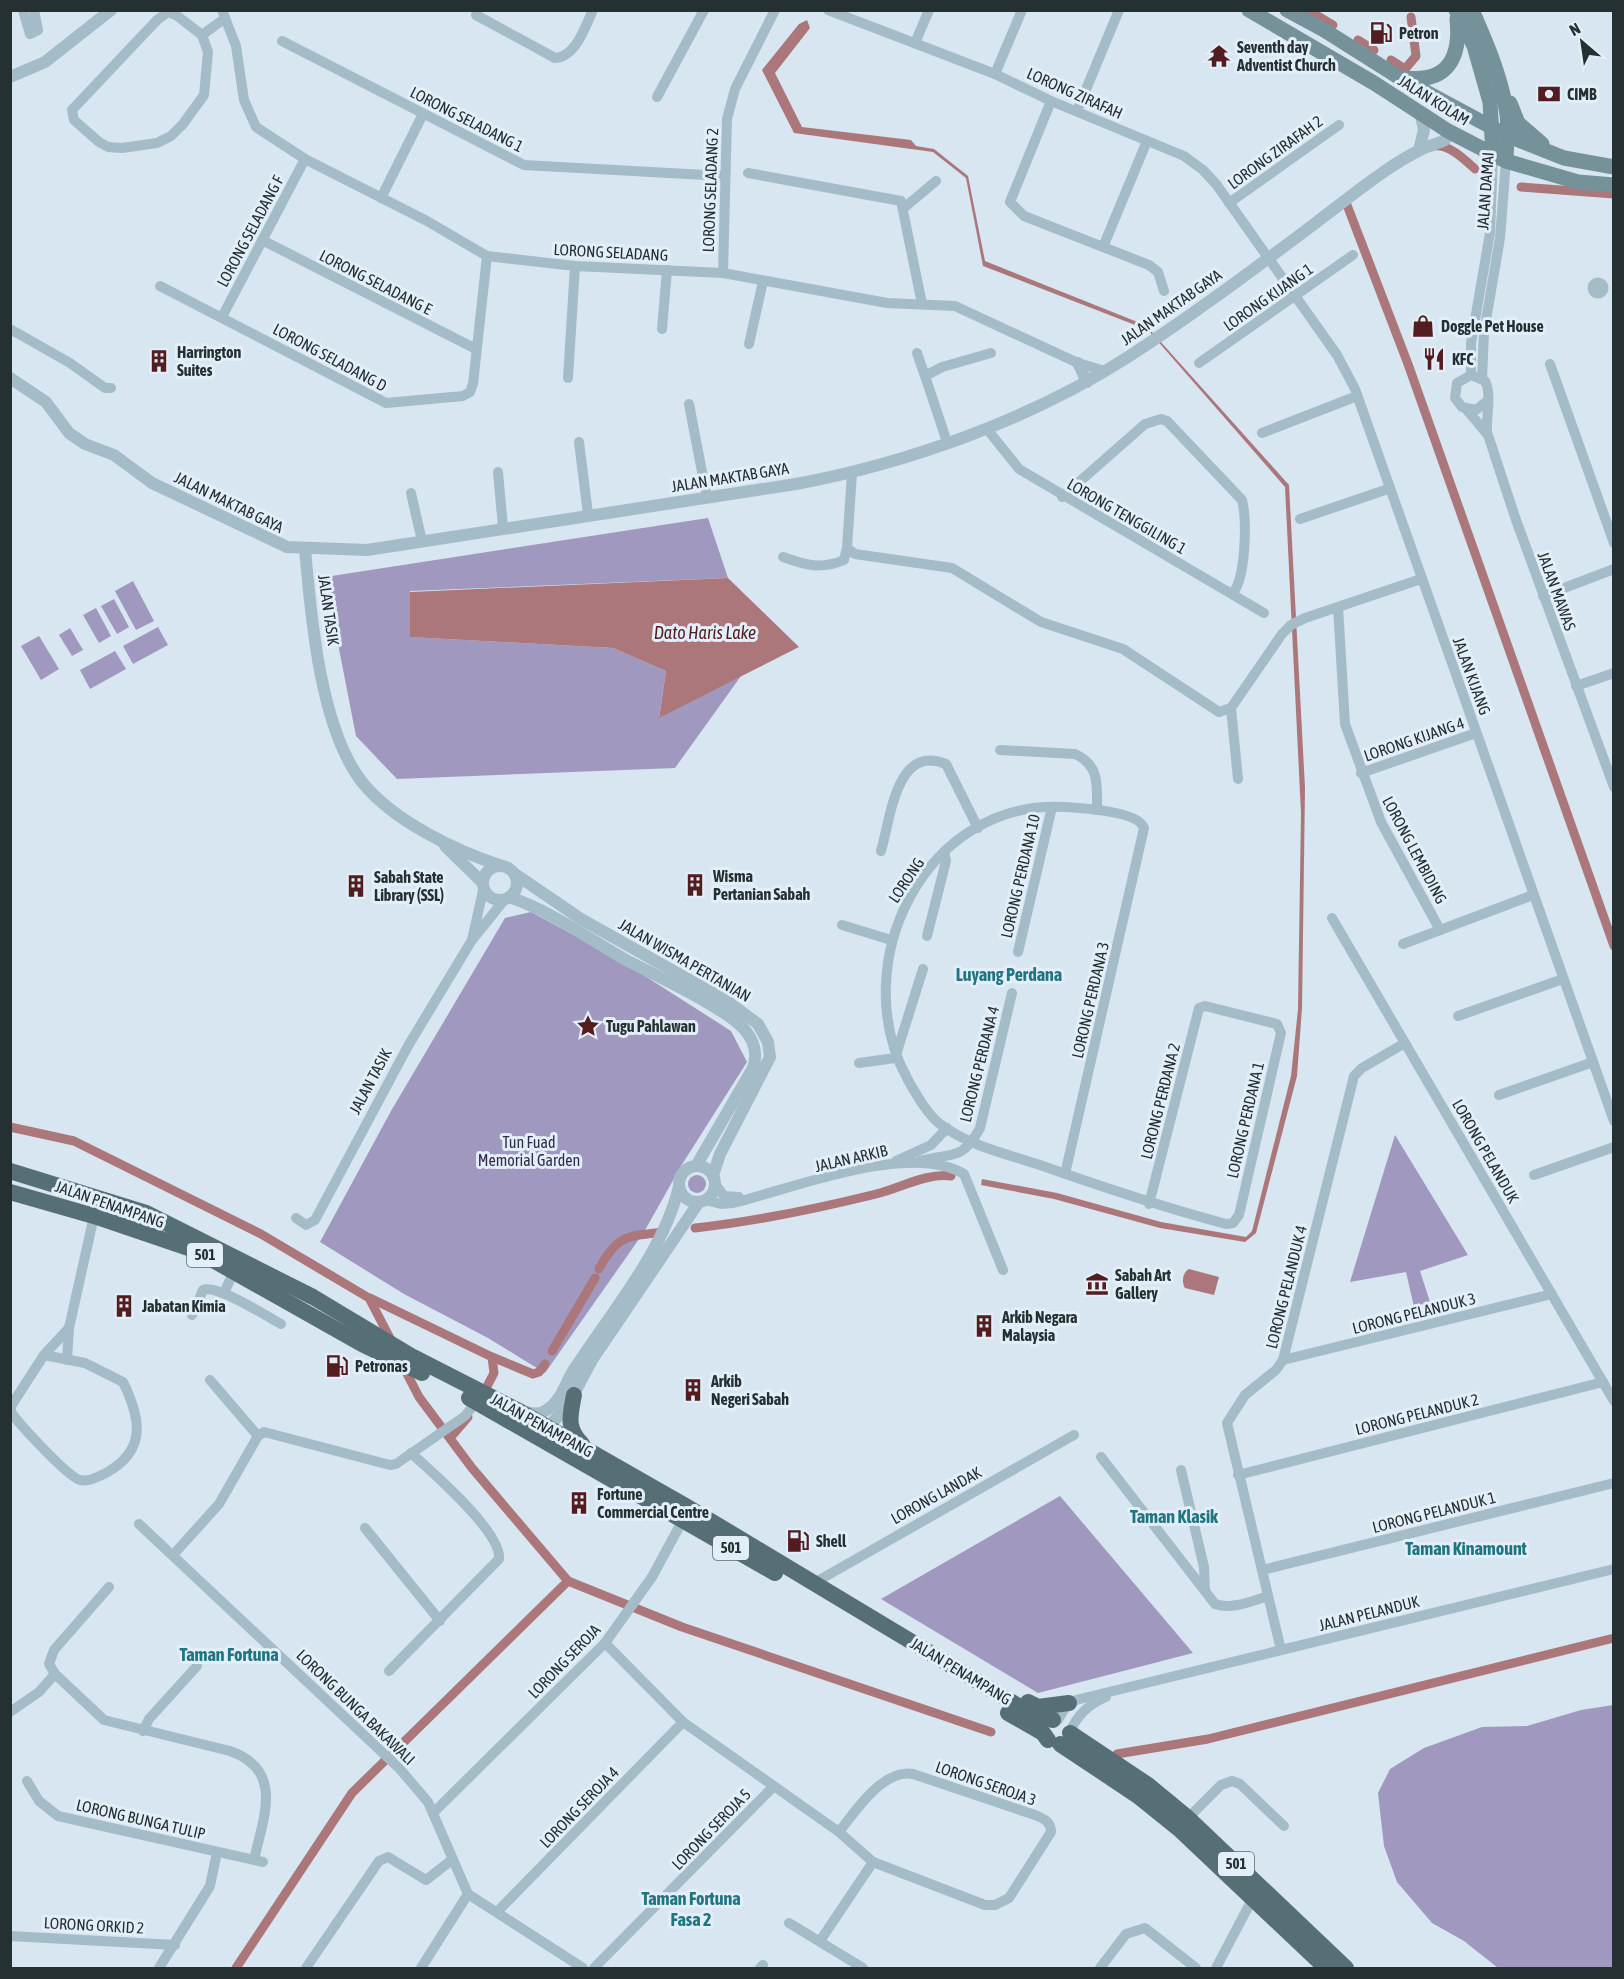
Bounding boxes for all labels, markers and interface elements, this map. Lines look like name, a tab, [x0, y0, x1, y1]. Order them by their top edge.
north arrow	[1552, 12, 1612, 72]
text: N	[1566, 19, 1583, 39]
fuel station icon: Petron	[1368, 20, 1394, 46]
place label: Petron	[1399, 24, 1439, 42]
place label: Seventh day Adventist Church	[1236, 38, 1336, 74]
temple icon: Seventh day Adventist Church	[1206, 43, 1232, 69]
street label: LORONG ZIRAFAH	[1024, 64, 1126, 122]
street label: JALAN KOLAM	[1395, 71, 1473, 129]
bank icon: CIMB	[1536, 81, 1562, 107]
street label: LORONG SELADANG 1	[407, 83, 527, 155]
place label: CIMB	[1567, 85, 1597, 103]
street label: LORONG ZIRAFAH 2	[1224, 112, 1326, 192]
street label: LORONG SELADANG 2	[699, 127, 721, 253]
street label: JALAN DAMAI	[1473, 151, 1497, 231]
street label: LORONG SELADANG F	[213, 172, 287, 290]
street label: LORONG SELADANG	[553, 240, 669, 264]
street label: LORONG SELADANG E	[317, 246, 435, 318]
street label: LORONG KIJANG 1	[1220, 260, 1316, 334]
street label: JALAN MAKTAB GAYA	[1117, 265, 1225, 348]
shop icon: Doggle Pet House	[1410, 313, 1436, 339]
place label: Doggle Pet House	[1441, 317, 1544, 335]
street label: LORONG SELADANG D	[270, 319, 390, 395]
place label: Harrington Suites	[177, 343, 241, 379]
restaurant icon: KFC	[1421, 346, 1447, 372]
building icon: Harrington Suites	[146, 348, 172, 374]
place label: KFC	[1452, 350, 1474, 368]
street label: JALAN MAKTAB GAYA	[670, 459, 790, 495]
street label: JALAN MAKTAB GAYA	[172, 468, 286, 536]
street label: LORONG TENGGILING 1	[1064, 475, 1190, 557]
street label: JALAN MAWAS	[1534, 549, 1580, 633]
street label: JALAN TASIK	[315, 573, 343, 647]
water label: Dato Haris Lake	[654, 622, 756, 643]
street label: JALAN KIJANG	[1450, 635, 1494, 717]
street label: LORONG KIJANG 4	[1361, 713, 1467, 765]
street label: LORONG LEMBIDING	[1379, 793, 1451, 907]
street label: LORONG PERDANA 10	[997, 812, 1043, 940]
street label: LORONG	[884, 854, 928, 906]
place label: Wisma Pertanian Sabah	[712, 867, 811, 903]
place label: Sabah State Library (SSL)	[374, 868, 444, 904]
building icon: Wisma Pertanian Sabah	[682, 872, 708, 898]
building icon: Sabah State Library (SSL)	[343, 873, 369, 899]
street label: JALAN WISMA PERTANIAN	[616, 915, 754, 1005]
street label: LORONG PERDANA 3	[1068, 940, 1112, 1060]
district label: Luyang Perdana	[956, 964, 1062, 985]
street label: LORONG PERDANA 4	[956, 1004, 1002, 1124]
place icon: Tugu Pahlawan	[575, 1013, 601, 1039]
place label: Tugu Pahlawan	[606, 1017, 696, 1035]
street label: LORONG PERDANA 2	[1137, 1041, 1183, 1161]
street label: JALAN TASIK	[345, 1045, 395, 1117]
street label: LORONG PERDANA 1	[1223, 1060, 1267, 1180]
street label: LORONG PELANDUK	[1449, 1096, 1523, 1206]
park label: Tun Fuad Memorial Garden	[478, 1133, 580, 1169]
street label: JALAN ARKIB	[813, 1141, 889, 1175]
street label: JALAN PENAMPANG	[53, 1177, 167, 1231]
street label: LORONG PELANDUK 4	[1262, 1223, 1310, 1351]
road number: 501	[187, 1243, 223, 1267]
place label: Sabah Art Gallery	[1115, 1266, 1172, 1302]
museum icon: Sabah Art Gallery	[1084, 1271, 1110, 1297]
street label: LORONG PELANDUK 3	[1350, 1289, 1478, 1337]
building icon: Jabatan Kimia	[111, 1293, 137, 1319]
place label: Jabatan Kimia	[141, 1297, 226, 1315]
place label: Arkib Negara Malaysia	[1001, 1308, 1078, 1344]
building icon: Arkib Negara Malaysia	[971, 1313, 997, 1339]
fuel station icon: Petronas	[324, 1353, 350, 1379]
place label: Petronas	[355, 1357, 408, 1375]
place label: Arkib Negeri Sabah	[710, 1372, 789, 1408]
building icon: Arkib Negeri Sabah	[680, 1377, 706, 1403]
street label: JALAN PENAMPANG	[488, 1389, 596, 1461]
street label: LORONG PELANDUK 2	[1353, 1390, 1481, 1438]
street label: LORONG LANDAK	[888, 1463, 985, 1527]
place label: Fortune Commercial Centre	[597, 1485, 709, 1521]
street label: LORONG PELANDUK 1	[1370, 1488, 1498, 1536]
building icon: Fortune Commercial Centre	[566, 1490, 592, 1516]
district label: Taman Klasik	[1130, 1506, 1219, 1527]
fuel station icon: Shell	[785, 1528, 811, 1554]
place label: Shell	[816, 1532, 847, 1550]
road number: 501	[713, 1536, 749, 1560]
district label: Taman Kinamount	[1405, 1538, 1528, 1559]
street label: JALAN PELANDUK	[1317, 1592, 1421, 1634]
street label: LORONG SEROJA	[524, 1620, 604, 1702]
street label: JALAN PENAMPANG	[907, 1634, 1015, 1708]
district label: Taman Fortuna	[180, 1644, 279, 1665]
street label: LORONG BUNGA BAKAWALI	[293, 1646, 419, 1768]
street label: LORONG SEROJA 3	[933, 1757, 1039, 1809]
street label: LORONG SEROJA 4	[536, 1763, 622, 1851]
street label: LORONG SEROJA 5	[668, 1785, 754, 1873]
street label: LORONG BUNGA TULIP	[75, 1795, 208, 1843]
road number: 501	[1218, 1852, 1254, 1876]
district label: Taman Fortuna Fasa 2	[642, 1888, 741, 1930]
street label: LORONG ORKID 2	[43, 1913, 145, 1937]

